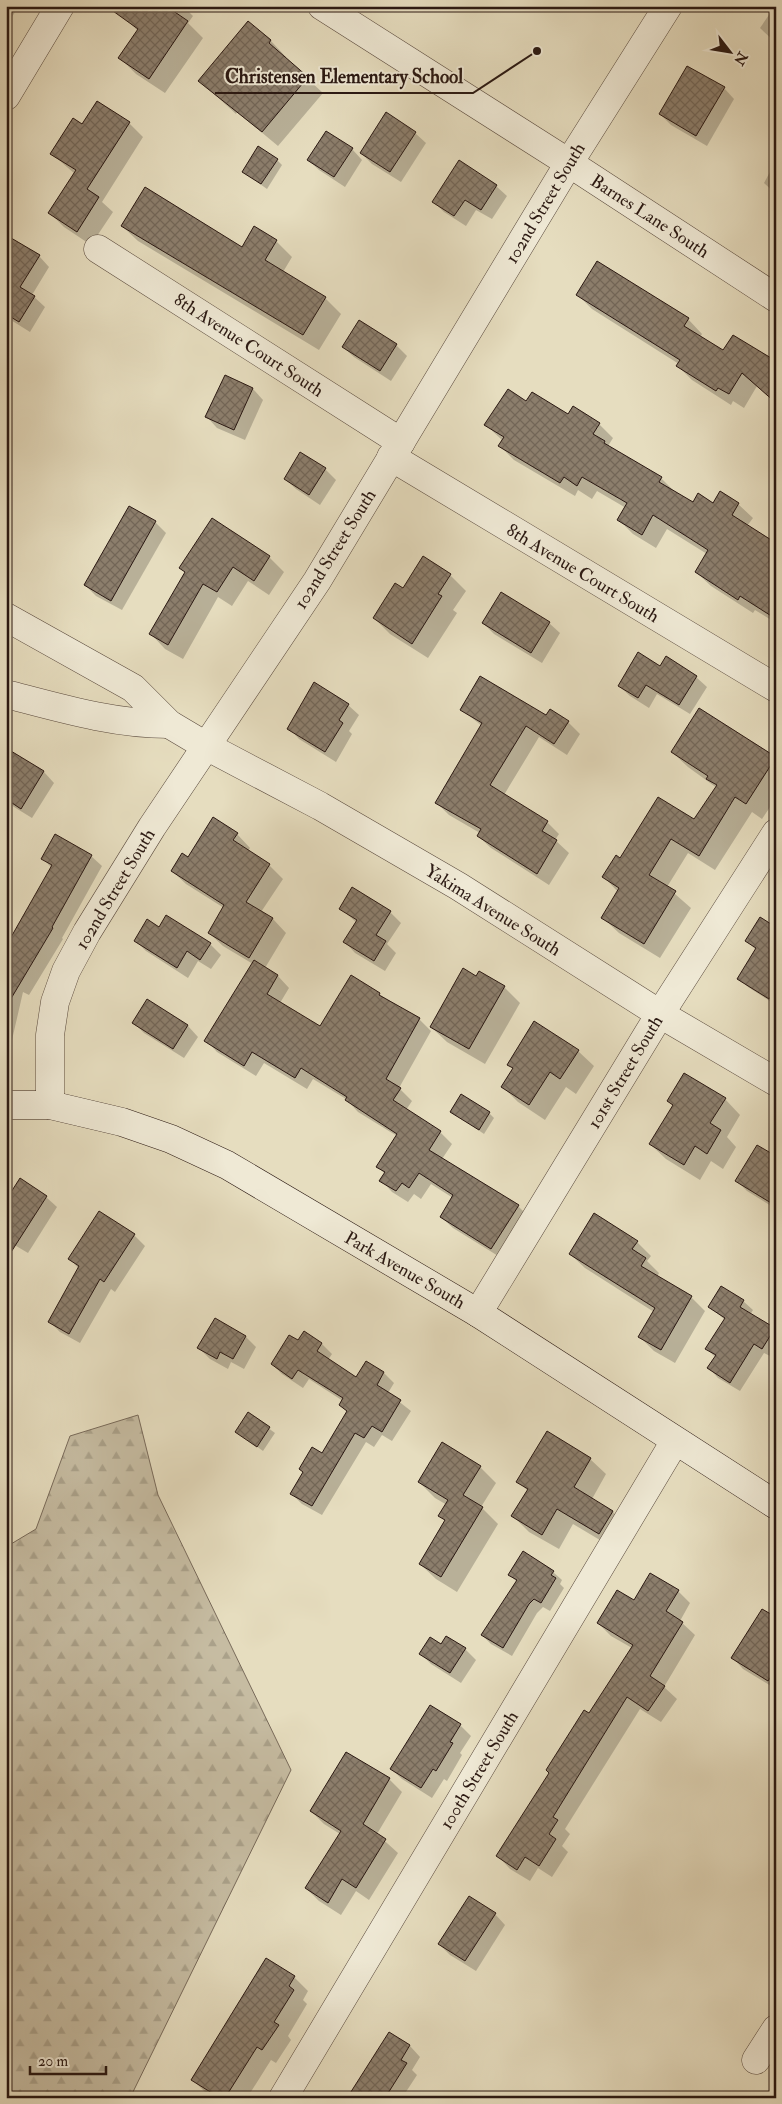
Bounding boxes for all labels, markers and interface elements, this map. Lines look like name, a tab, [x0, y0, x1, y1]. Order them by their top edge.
north arrow	[704, 28, 754, 78]
text: N	[730, 48, 752, 69]
callout: Christensen Elementary School	[215, 59, 473, 93]
text: Christensen Elementary School	[225, 65, 463, 90]
street label: 102nd Street South	[500, 138, 591, 268]
street label: Barnes Lane South	[586, 169, 714, 264]
street label: 8th Avenue Court South	[169, 288, 328, 403]
street label: 102nd Street South	[289, 485, 382, 613]
street label: 8th Avenue Court South	[502, 519, 664, 628]
street label: 102nd Street South	[70, 824, 161, 954]
street label: Yakima Avenue South	[421, 859, 565, 962]
street label: 101st Street South	[583, 1011, 669, 1133]
street label: Park Avenue South	[340, 1227, 470, 1315]
street label: 100th Street South	[435, 1706, 524, 1834]
scale bar	[30, 2044, 106, 2076]
text: 20 m	[38, 2052, 68, 2071]

